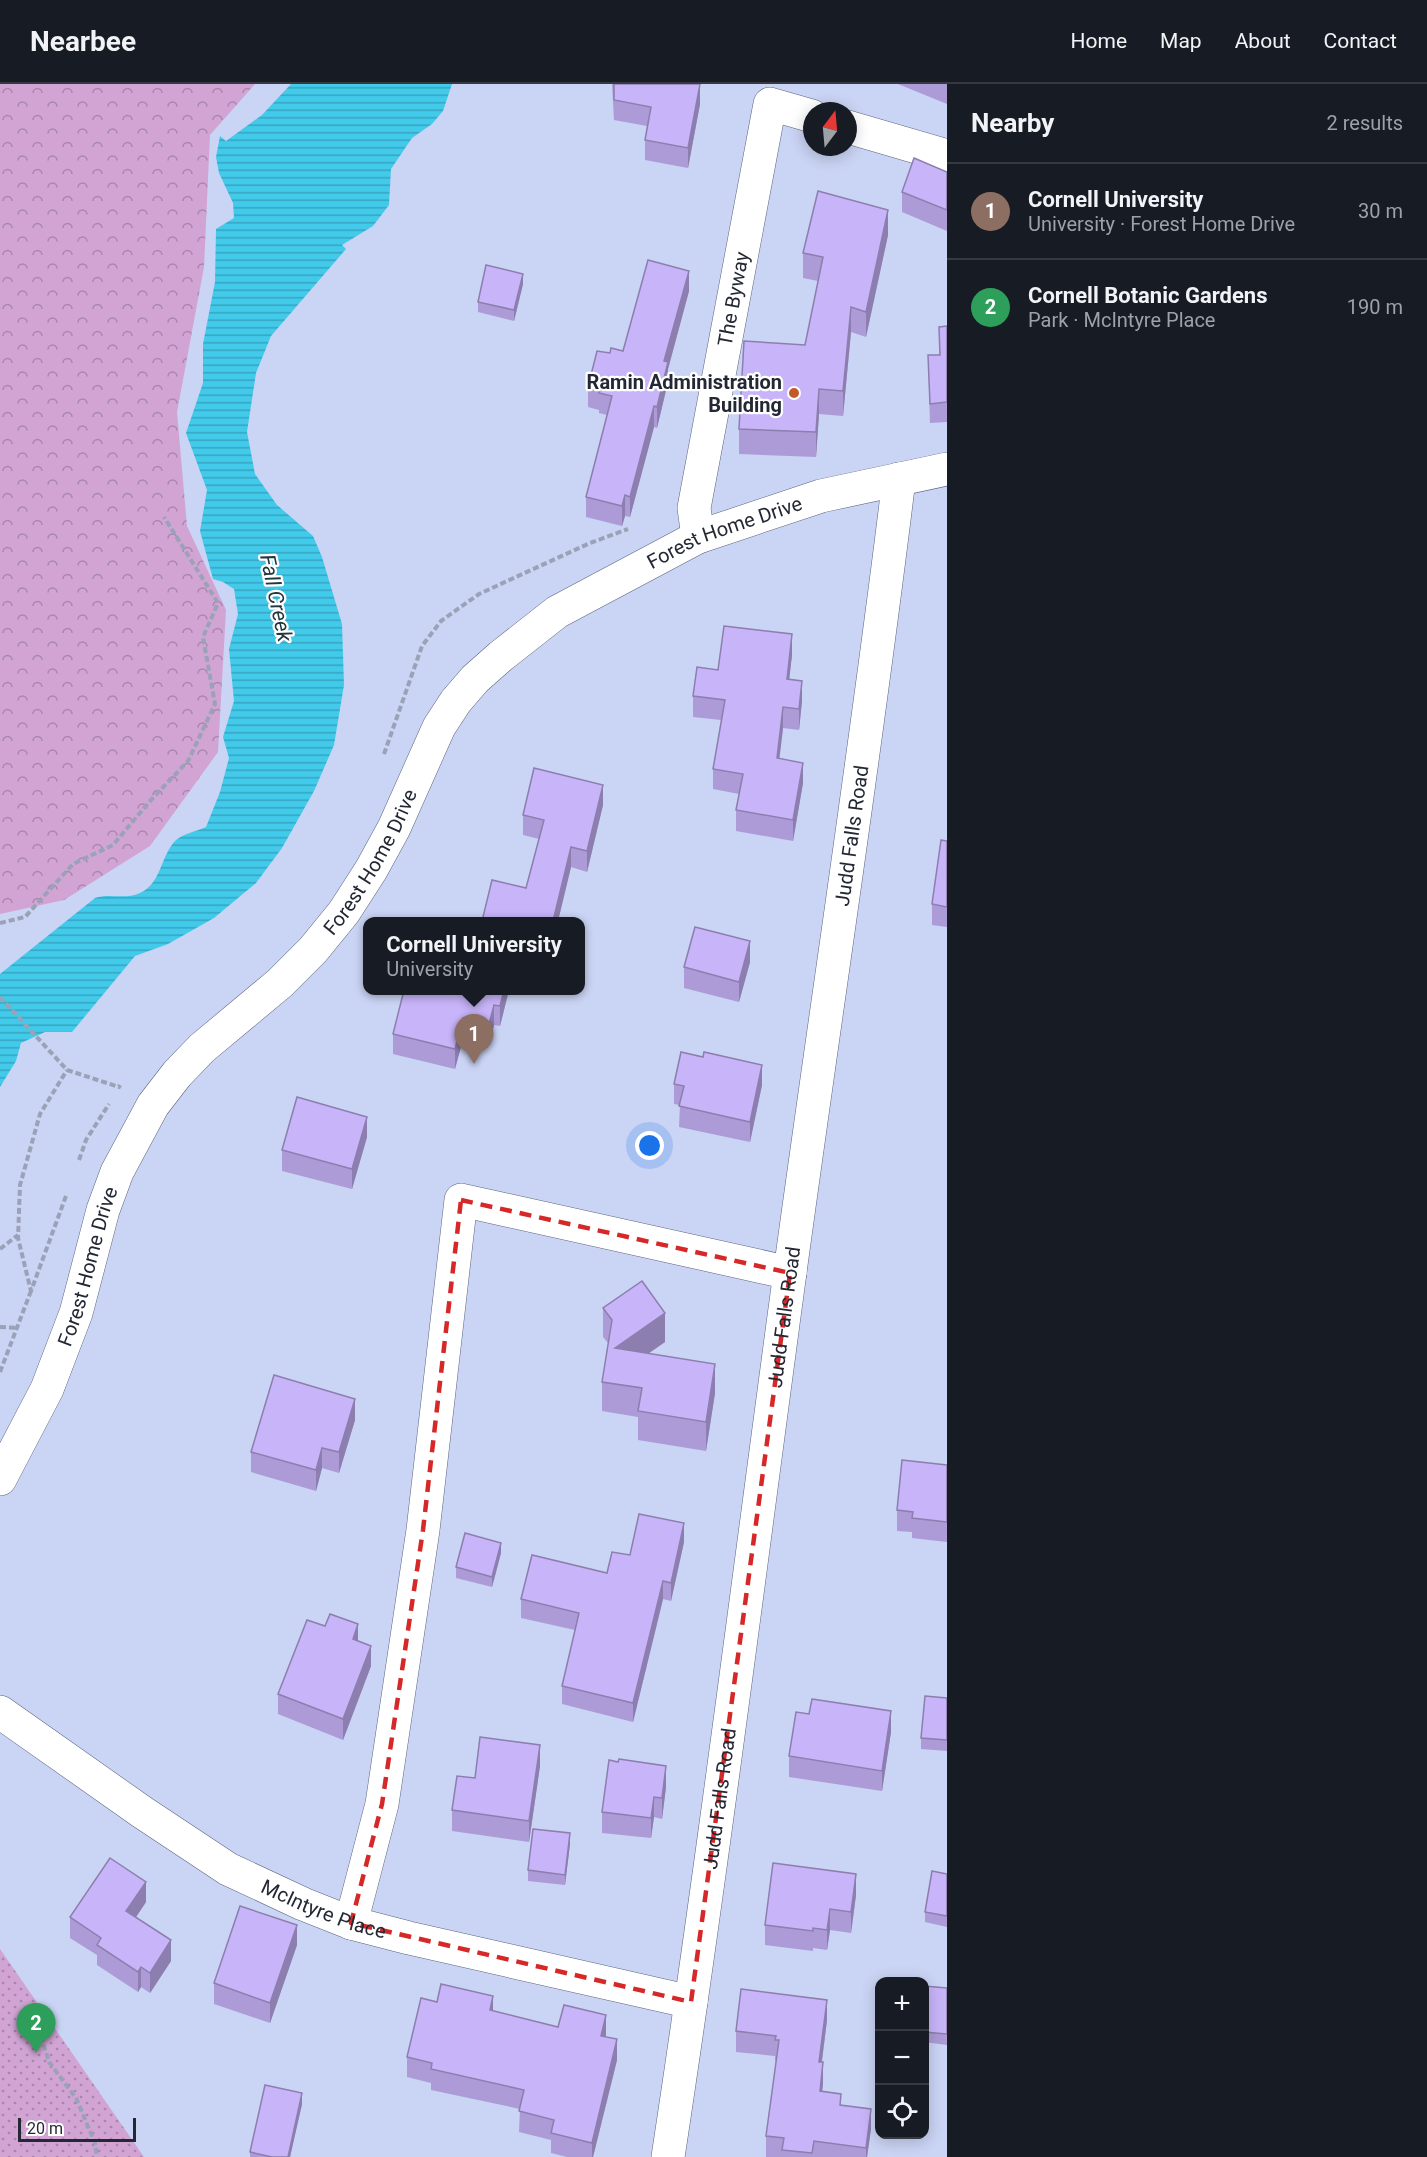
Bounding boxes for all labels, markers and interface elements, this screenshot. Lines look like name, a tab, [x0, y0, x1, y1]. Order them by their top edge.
text: Nearbee	[30, 25, 136, 58]
text: Home	[1071, 29, 1127, 53]
text: Map	[1160, 29, 1202, 53]
text: About	[1235, 29, 1291, 53]
text: Contact	[1324, 29, 1397, 53]
north arrow	[803, 102, 857, 156]
text: Nearby	[971, 108, 1054, 138]
text: 2 results	[1327, 111, 1403, 135]
text: Cornell University	[1028, 187, 1203, 212]
text: 1	[985, 199, 996, 223]
text: 30 m	[1358, 199, 1403, 223]
text: University · Forest Home Drive	[1028, 212, 1295, 236]
street label: The Byway	[713, 249, 754, 348]
text: Cornell Botanic Gardens	[1028, 283, 1267, 308]
text: 2	[985, 295, 996, 319]
text: 190 m	[1347, 295, 1403, 319]
text: Park · McIntyre Place	[1028, 308, 1215, 332]
place label: Ramin Administration Building	[587, 370, 782, 417]
marker: Ramin Administration Building	[787, 386, 801, 400]
street label: Forest Home Drive	[643, 491, 805, 574]
water label: Fall Creek	[255, 552, 297, 645]
street label: Judd Falls Road	[830, 764, 873, 908]
street label: Forest Home Drive	[318, 785, 422, 940]
popup	[363, 917, 585, 995]
text: Cornell University	[386, 932, 562, 957]
text: University	[386, 957, 473, 981]
pin: 1	[454, 1014, 494, 1064]
your location	[635, 1131, 664, 1160]
street label: Forest Home Drive	[53, 1183, 123, 1349]
street label: Judd Falls Road	[763, 1245, 805, 1389]
street label: Judd Falls Road	[698, 1727, 741, 1871]
street label: McIntyre Place	[257, 1874, 389, 1944]
map controls	[875, 1977, 929, 2139]
button: +	[875, 1977, 929, 2031]
pin: 2	[16, 2004, 56, 2053]
button: −	[875, 2031, 929, 2085]
button: locate	[875, 2085, 929, 2139]
scale bar	[18, 2115, 136, 2142]
text: 20 m	[27, 2119, 63, 2138]

